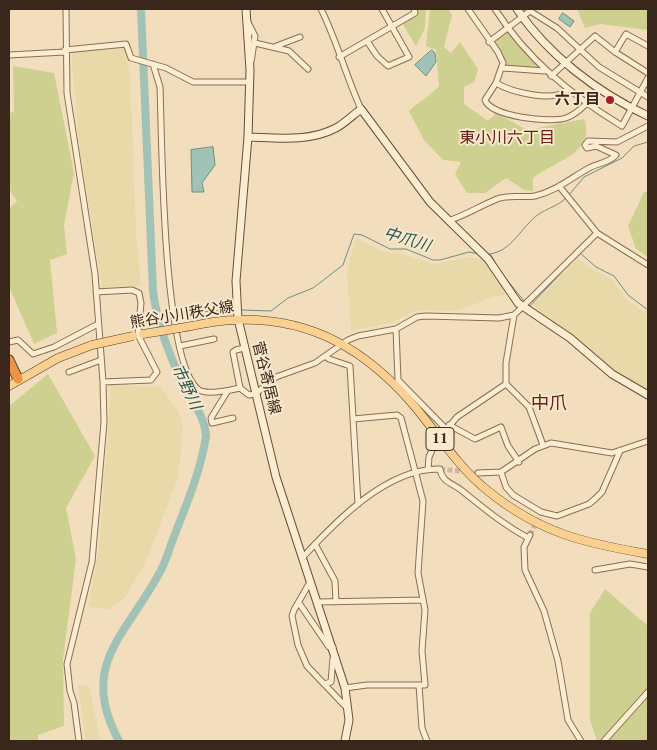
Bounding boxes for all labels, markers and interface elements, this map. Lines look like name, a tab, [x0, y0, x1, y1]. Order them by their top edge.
place label: 六丁目	[555, 91, 600, 109]
marker: 六丁目	[604, 94, 616, 106]
district label: 東小川六丁目	[459, 128, 555, 148]
water label: 中爪川	[381, 224, 433, 256]
street label: 熊谷小川秩父線	[129, 298, 235, 332]
street label: 菅谷寄居線	[248, 339, 284, 417]
water label: 市野川	[167, 361, 205, 413]
district label: 中爪	[531, 393, 567, 415]
road number: 11	[426, 428, 454, 450]

